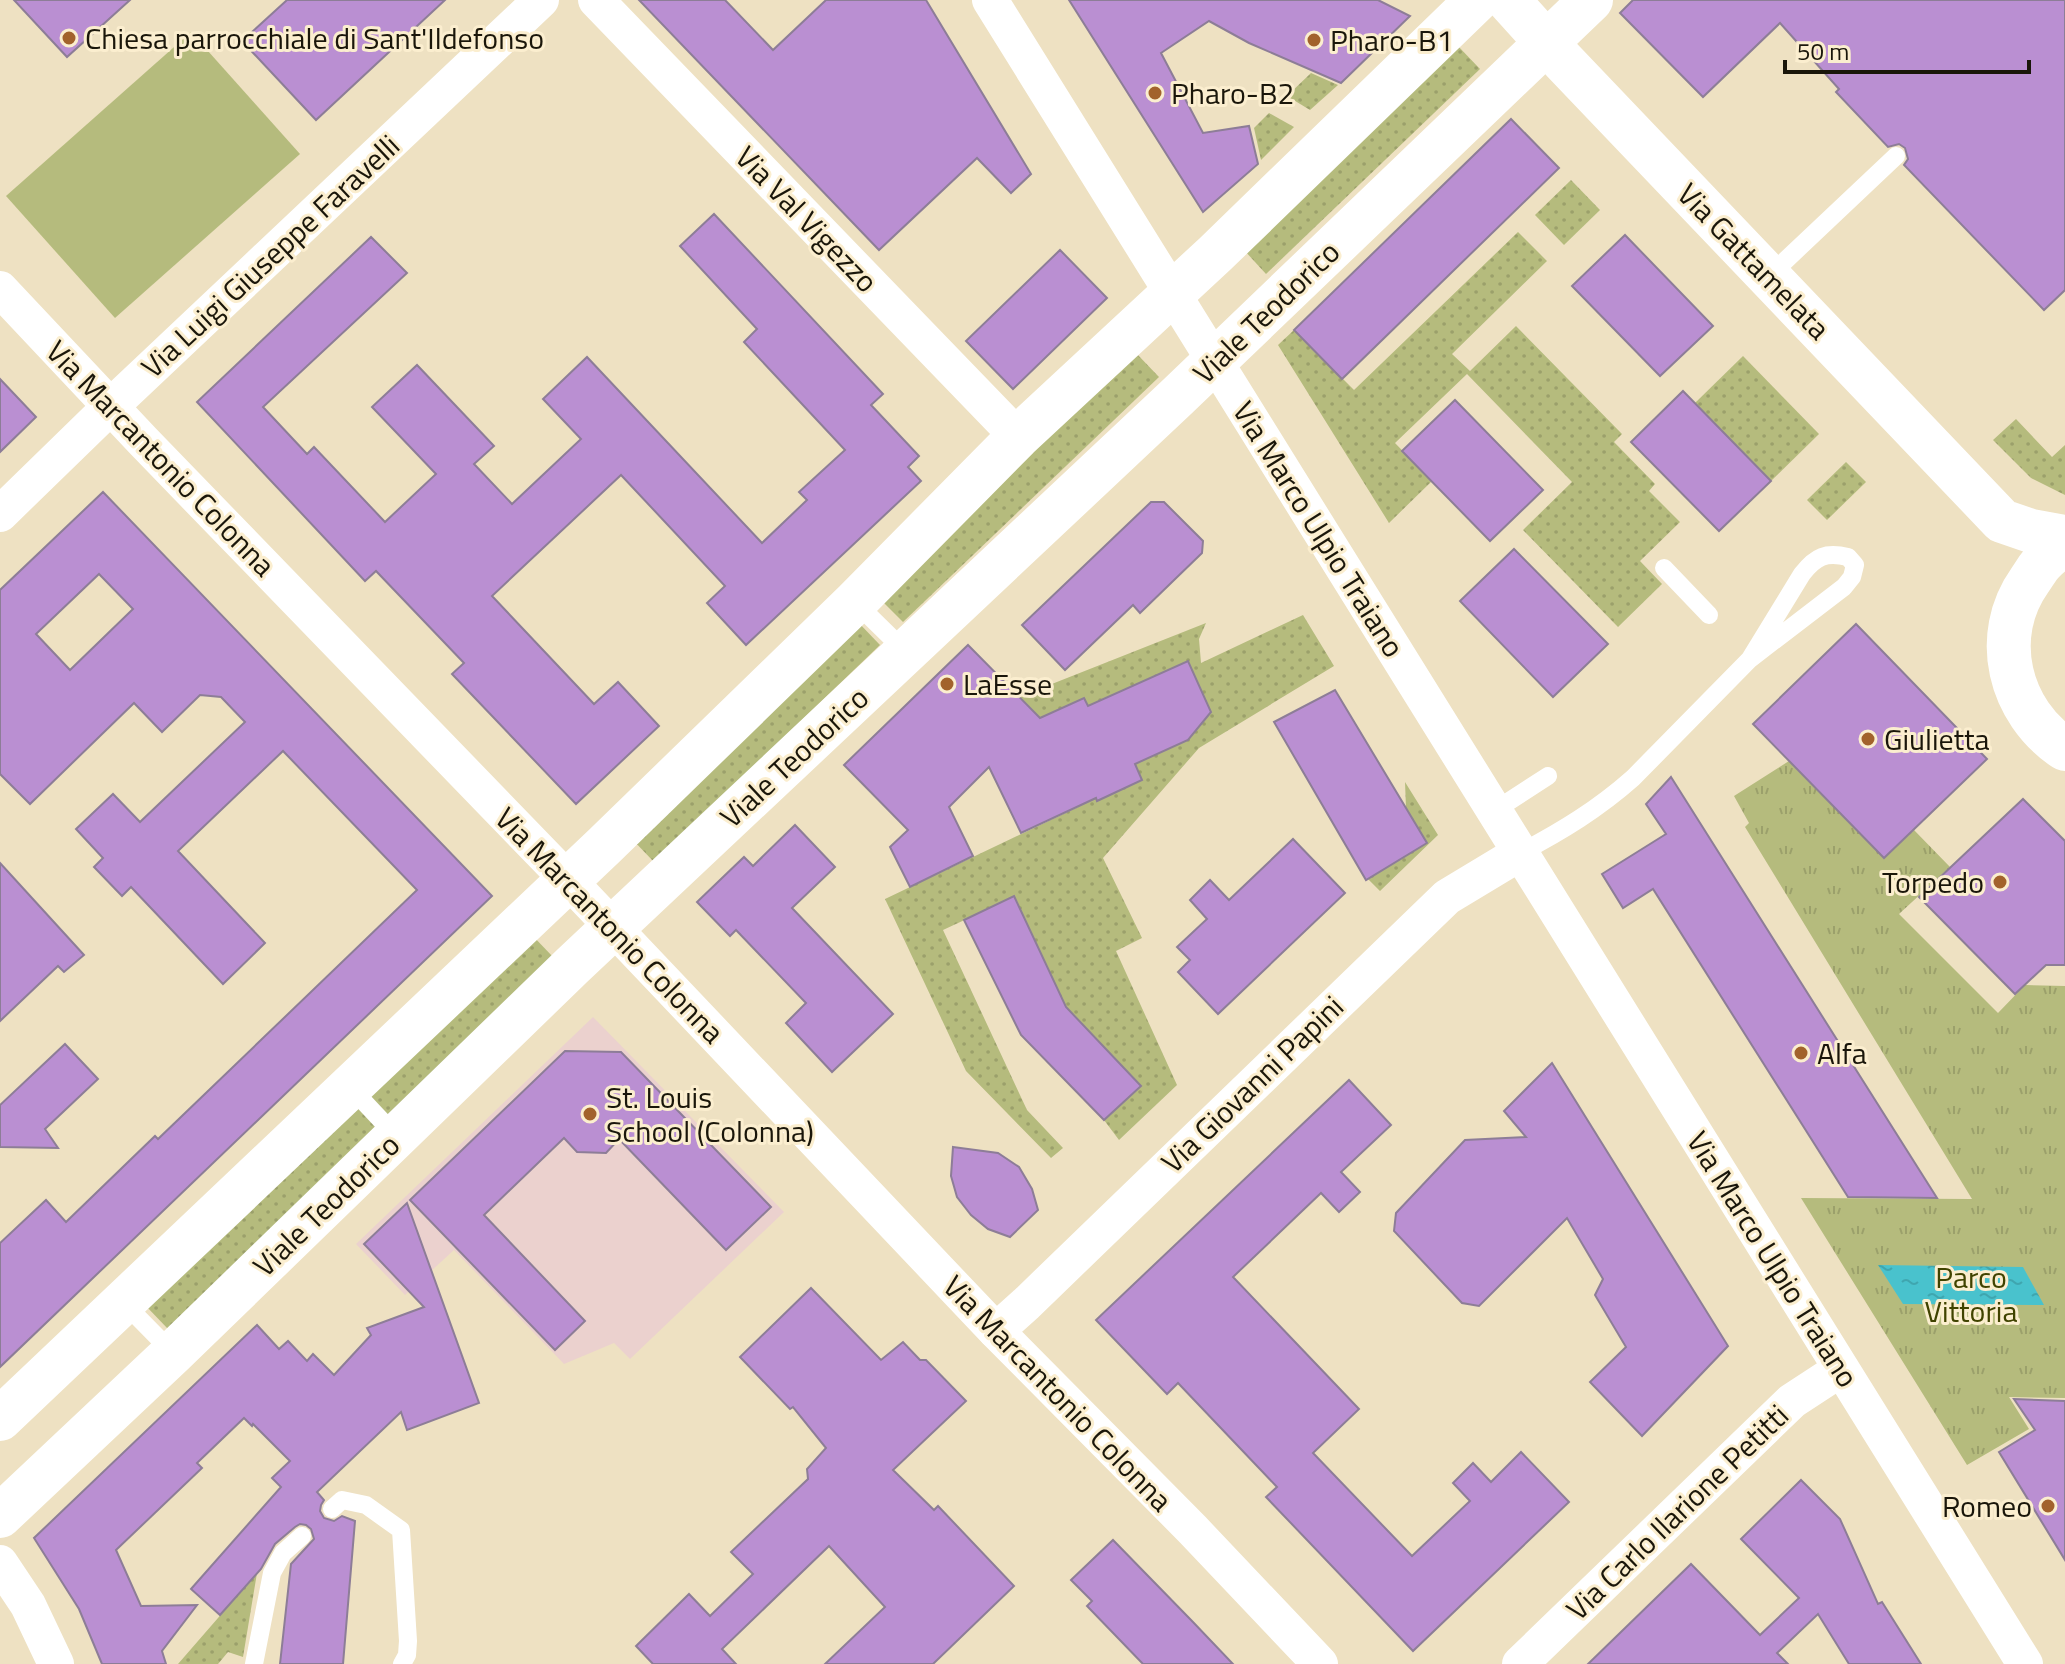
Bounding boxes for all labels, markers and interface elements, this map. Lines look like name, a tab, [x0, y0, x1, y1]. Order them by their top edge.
place label: Chiesa parrocchiale di Sant'Ildefonso	[85, 15, 544, 61]
place label: Pharo-B1	[1330, 17, 1453, 63]
scale bar	[1785, 24, 2029, 74]
marker: Chiesa parrocchiale di Sant'Ildefonso	[60, 29, 78, 47]
marker: Pharo-B1	[1305, 31, 1323, 49]
text: 50 m	[1797, 33, 1849, 69]
place label: Pharo-B2	[1171, 70, 1294, 116]
marker: Pharo-B2	[1146, 84, 1164, 102]
street label: Via Luigi Giuseppe Faravelli	[130, 123, 410, 389]
street label: Via Val Vigezzo	[725, 135, 889, 303]
street label: Via Gattamelata	[1667, 172, 1841, 350]
street label: Viale Teodorico	[1182, 230, 1350, 394]
street label: Via Marcantonio Colonna	[36, 329, 286, 587]
street label: Via Marco Ulpio Traiano	[1221, 392, 1417, 666]
place label: LaEsse	[963, 661, 1052, 707]
marker: LaEsse	[938, 675, 956, 693]
street label: Viale Teodorico	[709, 676, 879, 838]
place label: Giulietta	[1884, 716, 1990, 762]
marker: Giulietta	[1859, 730, 1877, 748]
street label: Via Marcantonio Colonna	[485, 796, 735, 1054]
place label: Torpedo	[1882, 859, 1984, 905]
marker: Torpedo	[1991, 873, 2009, 891]
street label: Via Giovanni Papini	[1150, 985, 1354, 1183]
place label: Alfa	[1817, 1030, 1867, 1076]
marker: Alfa	[1792, 1044, 1810, 1062]
place label: St. Louis School (Colonna)	[606, 1074, 814, 1154]
marker: St. Louis School (Colonna)	[581, 1105, 599, 1123]
street label: Via Marco Ulpio Traiano	[1675, 1122, 1871, 1396]
street label: Viale Teodorico	[242, 1123, 410, 1287]
park label: Parco Vittoria	[1925, 1254, 2017, 1334]
street label: Via Marcantonio Colonna	[933, 1264, 1183, 1522]
street label: Via Carlo Ilarione Petitti	[1555, 1393, 1799, 1631]
place label: Romeo	[1942, 1483, 2032, 1529]
marker: Romeo	[2039, 1497, 2057, 1515]

